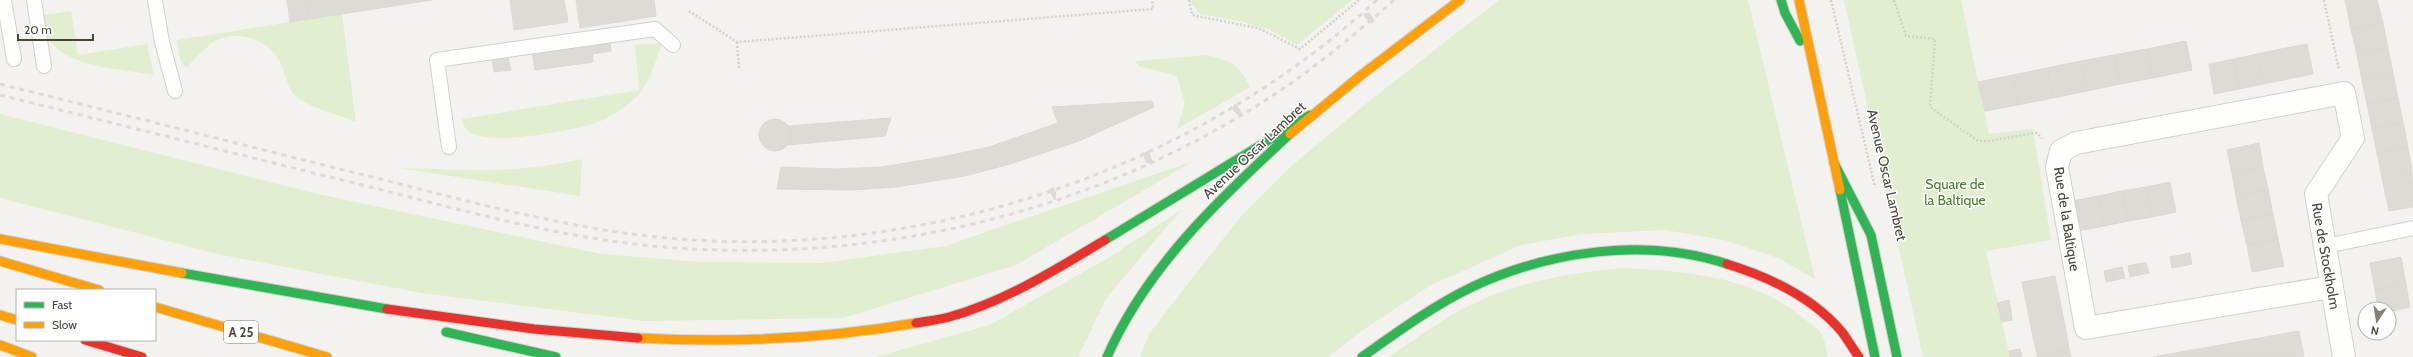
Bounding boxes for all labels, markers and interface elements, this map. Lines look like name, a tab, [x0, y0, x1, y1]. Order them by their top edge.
scale bar	[18, 16, 93, 42]
text: 20 m	[24, 22, 52, 37]
street label: Avenue Oscar Lambret	[1199, 97, 1310, 202]
street label: Avenue Oscar Lambret	[1863, 107, 1911, 243]
street label: Rue de la Baltique	[2050, 165, 2084, 273]
park label: Square de la Baltique	[1924, 175, 1986, 209]
street label: Rue de Stockholm	[2308, 201, 2344, 311]
legend	[16, 289, 156, 341]
text: Fast	[52, 297, 72, 312]
north arrow	[2357, 301, 2397, 341]
text: Slow	[52, 317, 77, 332]
road number: A 25	[224, 321, 258, 343]
text: N	[2370, 323, 2380, 338]

